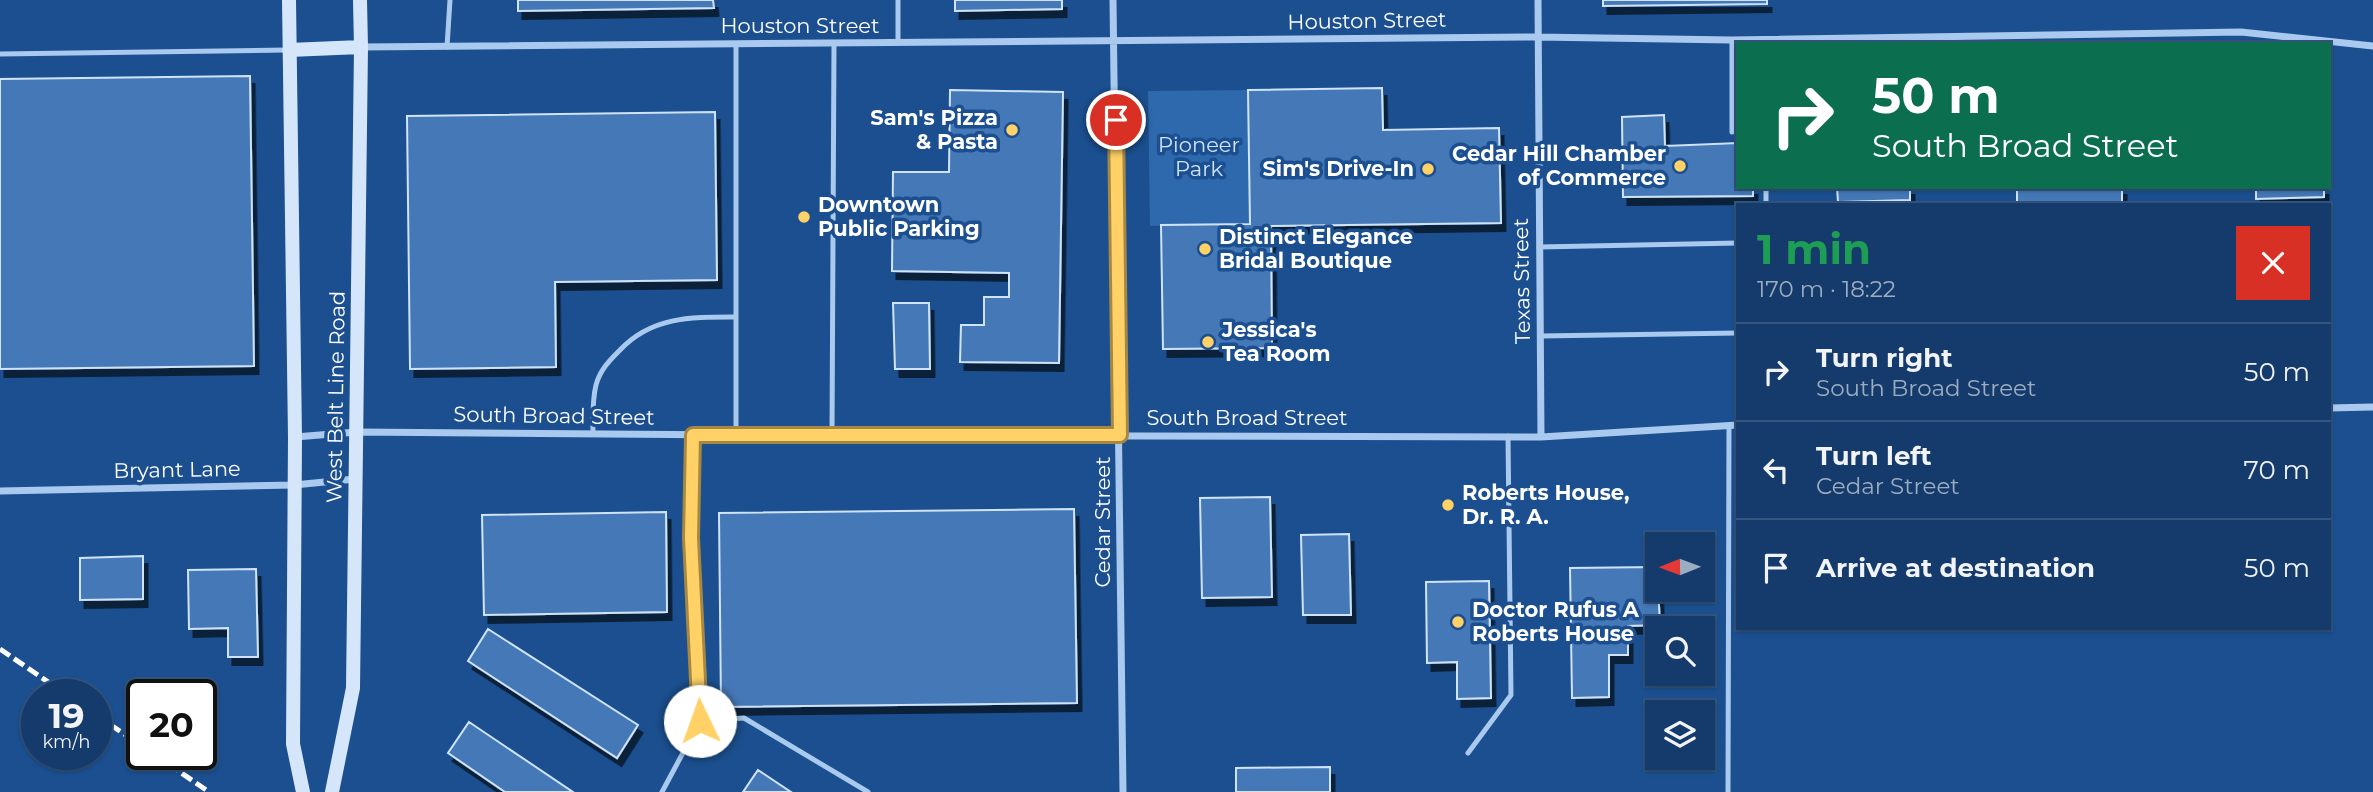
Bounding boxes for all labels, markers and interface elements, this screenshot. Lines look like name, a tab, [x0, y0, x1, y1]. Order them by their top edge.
street label: Houston Street	[1287, 7, 1447, 34]
street label: Houston Street	[720, 13, 880, 38]
text: 50 m	[1872, 66, 2000, 125]
icon: right	[1757, 70, 1848, 161]
pin	[1086, 90, 1146, 150]
icon: arrive	[1097, 101, 1135, 139]
place label: Sam's Pizza & Pasta	[870, 105, 998, 154]
marker: Sam's Pizza & Pasta	[1004, 122, 1020, 138]
text: South Broad Street	[1872, 126, 2178, 165]
park label: Pioneer Park	[1158, 132, 1240, 181]
place label: Cedar Hill Chamber of Commerce	[1452, 141, 1666, 190]
place label: Sim's Drive-In	[1262, 156, 1414, 181]
marker: Cedar Hill Chamber of Commerce	[1672, 158, 1688, 174]
marker: Sim's Drive-In	[1420, 161, 1436, 177]
place label: Downtown Public Parking	[818, 192, 980, 241]
marker: Downtown Public Parking	[796, 209, 812, 225]
street label: Texas Street	[1508, 218, 1535, 344]
text: 1 min	[1757, 223, 1871, 275]
place label: Distinct Elegance Bridal Boutique	[1219, 224, 1413, 273]
button: close	[2236, 226, 2310, 300]
marker: Distinct Elegance Bridal Boutique	[1197, 241, 1213, 257]
text: 170 m · 18:22	[1757, 275, 1896, 303]
street label: West Belt Line Road	[321, 291, 350, 503]
place label: Jessica's Tea Room	[1221, 317, 1331, 366]
marker: Jessica's Tea Room	[1200, 334, 1216, 350]
text: Turn right	[1816, 342, 1952, 374]
icon: right	[1757, 353, 1795, 391]
text: 50 m	[2244, 356, 2310, 388]
text: South Broad Street	[1816, 374, 2036, 402]
street label: South Broad Street	[453, 401, 655, 430]
street label: South Broad Street	[1146, 405, 1348, 430]
text: Turn left	[1816, 440, 1932, 472]
icon: left	[1757, 451, 1795, 489]
text: 70 m	[2244, 454, 2310, 486]
street label: Bryant Lane	[113, 456, 241, 483]
street label: Cedar Street	[1090, 456, 1115, 588]
text: Cedar Street	[1816, 472, 1960, 500]
place label: Roberts House, Dr. R. A.	[1462, 480, 1630, 529]
marker: Roberts House, Dr. R. A.	[1440, 497, 1456, 513]
north arrow	[1645, 532, 1715, 602]
map controls	[1645, 532, 1715, 770]
icon: arrive	[1757, 549, 1795, 587]
text: Arrive at destination	[1816, 552, 2095, 584]
text: 50 m	[2244, 552, 2310, 584]
place label: Doctor Rufus A Roberts House	[1472, 597, 1640, 646]
marker: Doctor Rufus A Roberts House	[1450, 614, 1466, 630]
button: search	[1645, 616, 1715, 686]
speed limit sign: 20	[126, 679, 217, 770]
position arrow	[663, 684, 737, 758]
text: 19	[48, 694, 85, 737]
button: layers	[1645, 700, 1715, 770]
text: km/h	[42, 731, 91, 753]

